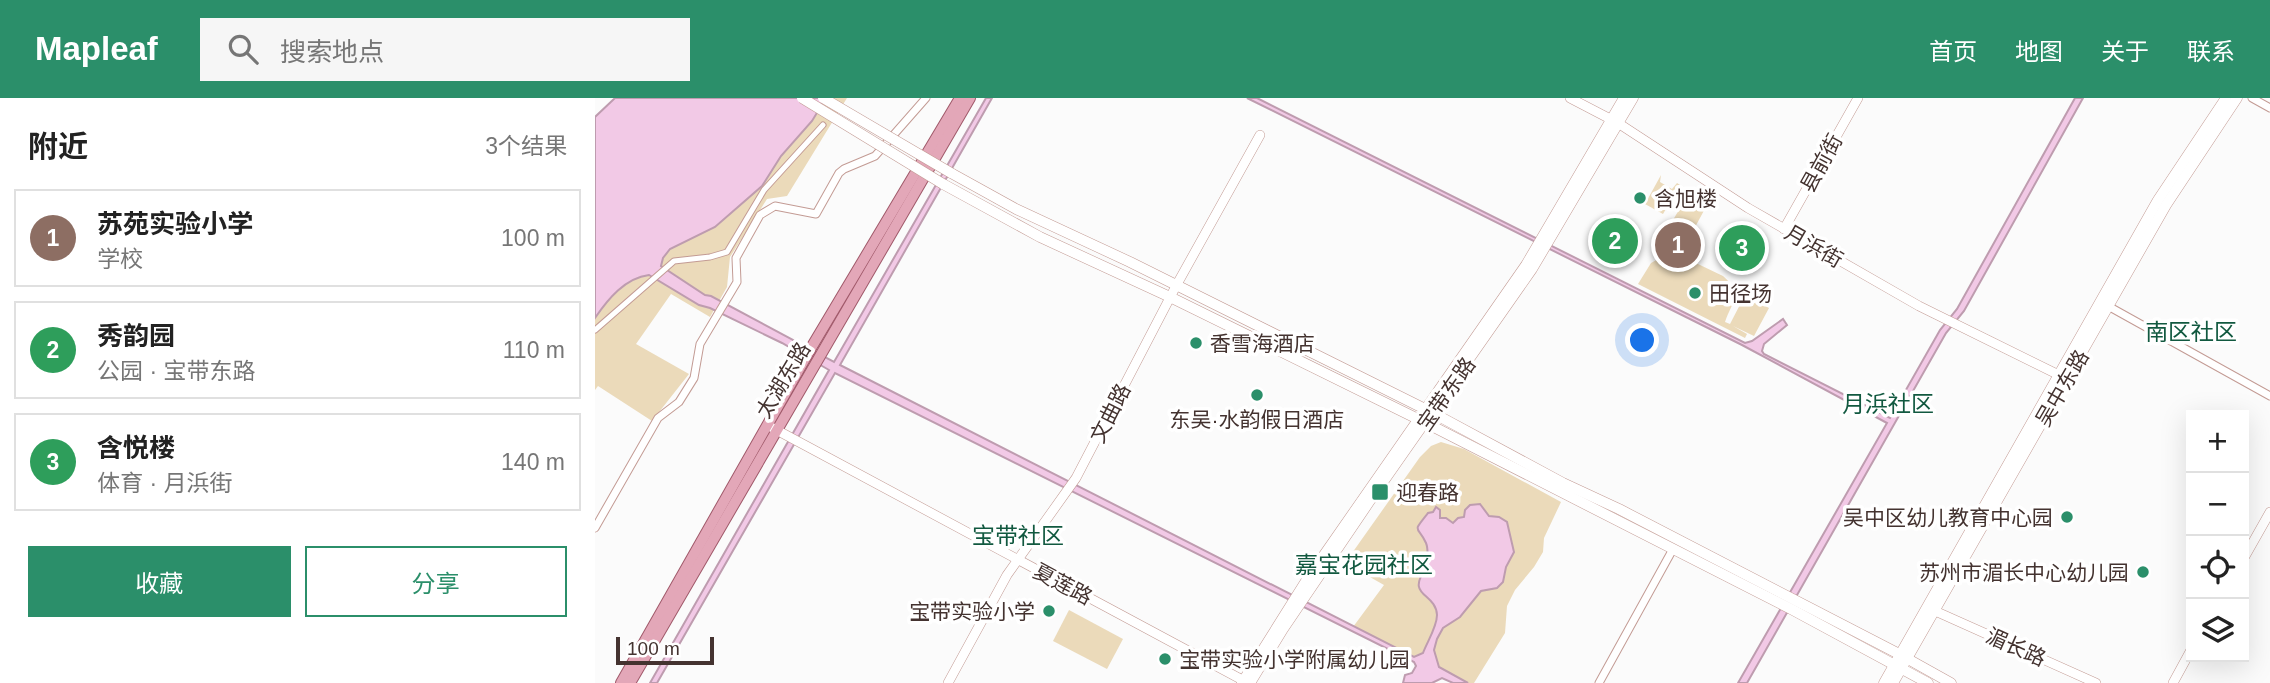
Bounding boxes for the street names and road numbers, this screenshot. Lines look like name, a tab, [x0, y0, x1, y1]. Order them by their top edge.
street label: 县前街	[1796, 130, 1846, 196]
street label: 月浜街	[1781, 220, 1847, 272]
street label: 太湖东路	[752, 338, 814, 422]
street label: 吴中东路	[2031, 346, 2093, 430]
street label: 宝带东路	[1412, 353, 1480, 435]
street label: 文曲路	[1085, 380, 1135, 446]
street label: 夏莲路	[1030, 559, 1096, 609]
street label: 湄长路	[1983, 624, 2049, 670]

